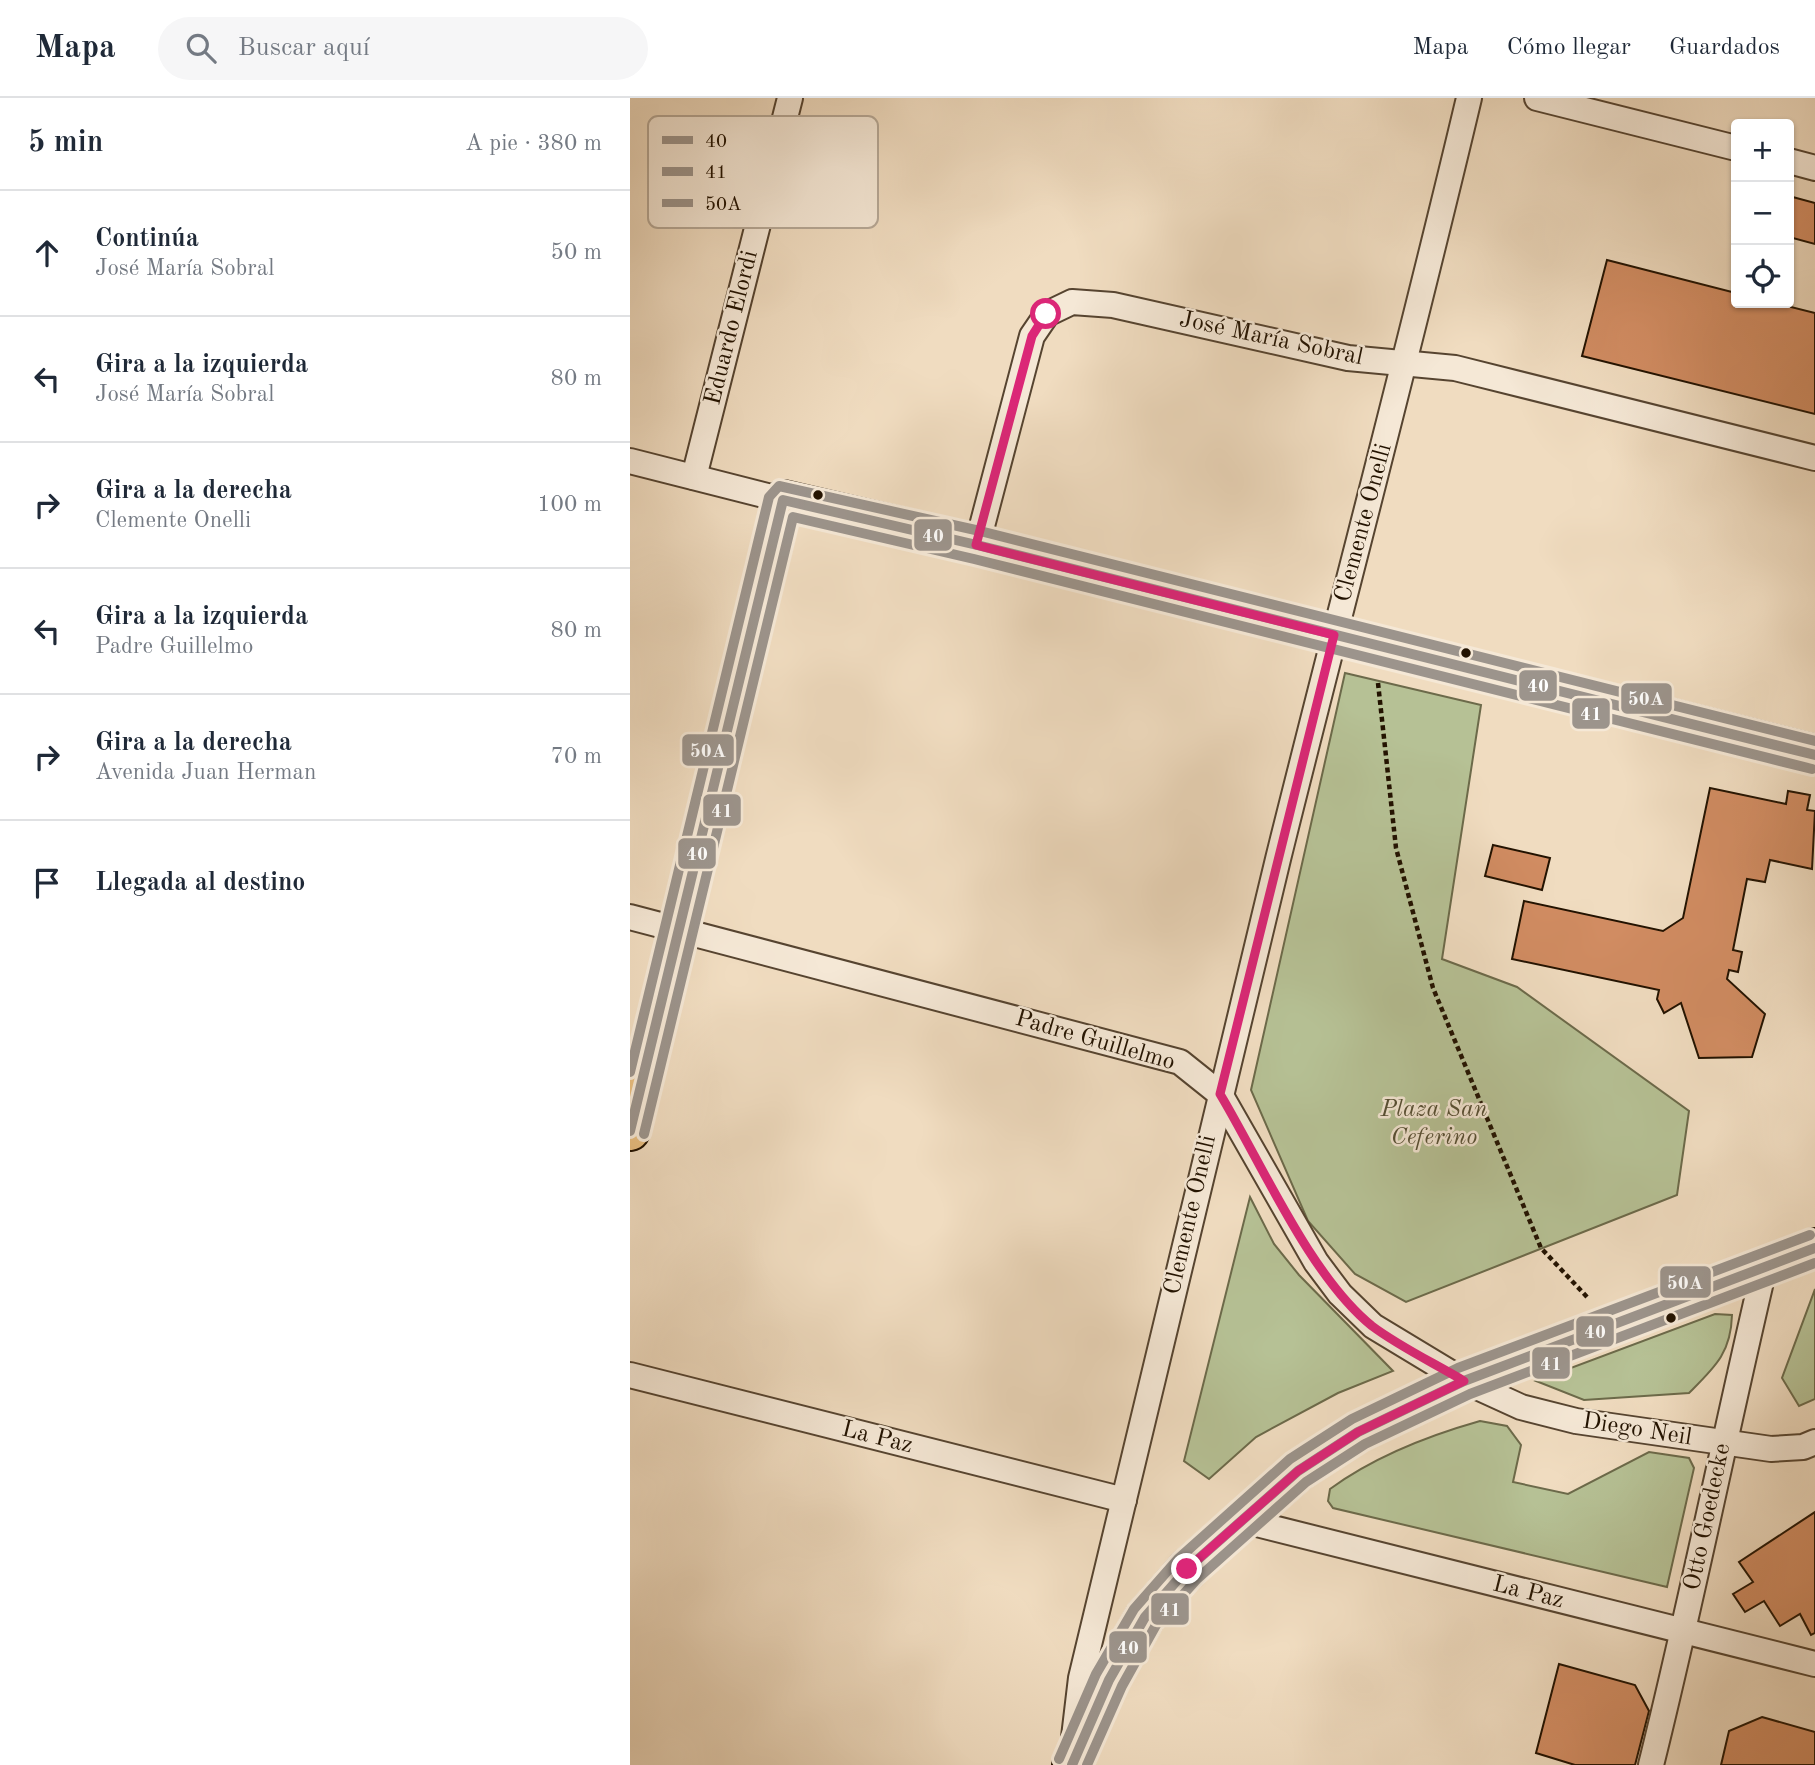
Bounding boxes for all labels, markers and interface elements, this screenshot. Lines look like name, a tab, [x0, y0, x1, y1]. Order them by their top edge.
search box	[158, 17, 648, 80]
icon: search	[182, 29, 220, 67]
text: Mapa	[35, 32, 116, 65]
text: Buscar aquí	[238, 35, 370, 61]
text: Mapa	[1412, 36, 1469, 60]
text: Cómo llegar	[1507, 36, 1631, 60]
text: Guardados	[1669, 36, 1780, 60]
legend	[648, 116, 878, 228]
map controls	[1731, 119, 1794, 308]
button: +	[1731, 119, 1794, 182]
text: 5 min	[28, 128, 103, 158]
text: A pie · 380 m	[465, 132, 602, 155]
text: 40	[705, 133, 727, 152]
text: 41	[705, 164, 727, 183]
button: −	[1731, 182, 1794, 245]
text: 50A	[705, 196, 742, 215]
text: Continúa	[95, 226, 199, 252]
icon: ahead	[28, 234, 66, 272]
text: 50 m	[551, 241, 602, 264]
button: locate	[1731, 245, 1794, 308]
street label: Eduardo Elordi	[701, 248, 763, 408]
text: José María Sobral	[95, 257, 274, 280]
route start	[1030, 298, 1061, 329]
street label: José María Sobral	[1177, 308, 1365, 370]
text: Gira a la izquierda	[95, 352, 308, 378]
icon: left	[28, 360, 66, 398]
text: 80 m	[551, 367, 602, 390]
text: José María Sobral	[95, 383, 274, 406]
street label: Clemente Onelli	[1331, 441, 1397, 605]
text: Gira a la derecha	[95, 478, 292, 504]
icon: right	[28, 486, 66, 524]
unlabelled marker	[811, 488, 825, 502]
text: 100 m	[537, 493, 602, 516]
text: Clemente Onelli	[95, 509, 251, 532]
line badge: 40	[913, 518, 953, 552]
text: 40	[922, 528, 944, 547]
text: Gira a la izquierda	[95, 604, 308, 630]
icon: left	[28, 612, 66, 650]
text: 80 m	[551, 619, 602, 642]
text: Padre Guillelmo	[95, 635, 253, 658]
unlabelled marker	[1459, 646, 1473, 660]
line badge: 40	[1518, 669, 1558, 702]
text: 40	[1527, 678, 1549, 697]
line badge: 50A	[1620, 682, 1673, 715]
text: 50A	[1628, 691, 1664, 710]
line badge: 41	[1571, 697, 1611, 730]
text: 41	[1580, 706, 1602, 725]
text: Gira a la derecha	[95, 730, 292, 756]
line badge: 50A	[681, 733, 735, 767]
icon: right	[28, 738, 66, 776]
text: 50A	[690, 743, 726, 762]
text: 70 m	[551, 745, 602, 768]
text: Avenida Juan Herman	[95, 761, 316, 784]
line badge: 41	[702, 793, 742, 827]
text: 41	[711, 803, 733, 822]
line badge: 40	[677, 837, 717, 870]
text: 40	[686, 846, 708, 865]
icon: arrive	[28, 864, 66, 902]
text: Llegada al destino	[95, 870, 305, 896]
street label: Padre Guillelmo	[1012, 1007, 1178, 1075]
park label: Plaza San Ceferino	[1379, 1098, 1488, 1150]
street label: Clemente Onelli	[1161, 1133, 1221, 1297]
line badge: 50A	[1659, 1265, 1712, 1299]
text: 50A	[1667, 1275, 1703, 1294]
unlabelled marker	[1664, 1311, 1678, 1325]
line badge: 40	[1575, 1315, 1615, 1348]
text: 40	[1584, 1324, 1606, 1343]
line badge: 41	[1531, 1346, 1571, 1380]
text: 41	[1540, 1356, 1562, 1375]
street label: Diego Neil	[1581, 1410, 1693, 1450]
street label: La Paz	[839, 1418, 915, 1458]
street label: Otto Goedecke	[1681, 1441, 1735, 1593]
route end	[1171, 1553, 1202, 1584]
street label: La Paz	[1490, 1573, 1566, 1613]
line badge: 41	[1150, 1592, 1190, 1626]
text: 41	[1159, 1602, 1181, 1621]
line badge: 40	[1108, 1630, 1148, 1664]
text: 40	[1117, 1640, 1139, 1659]

